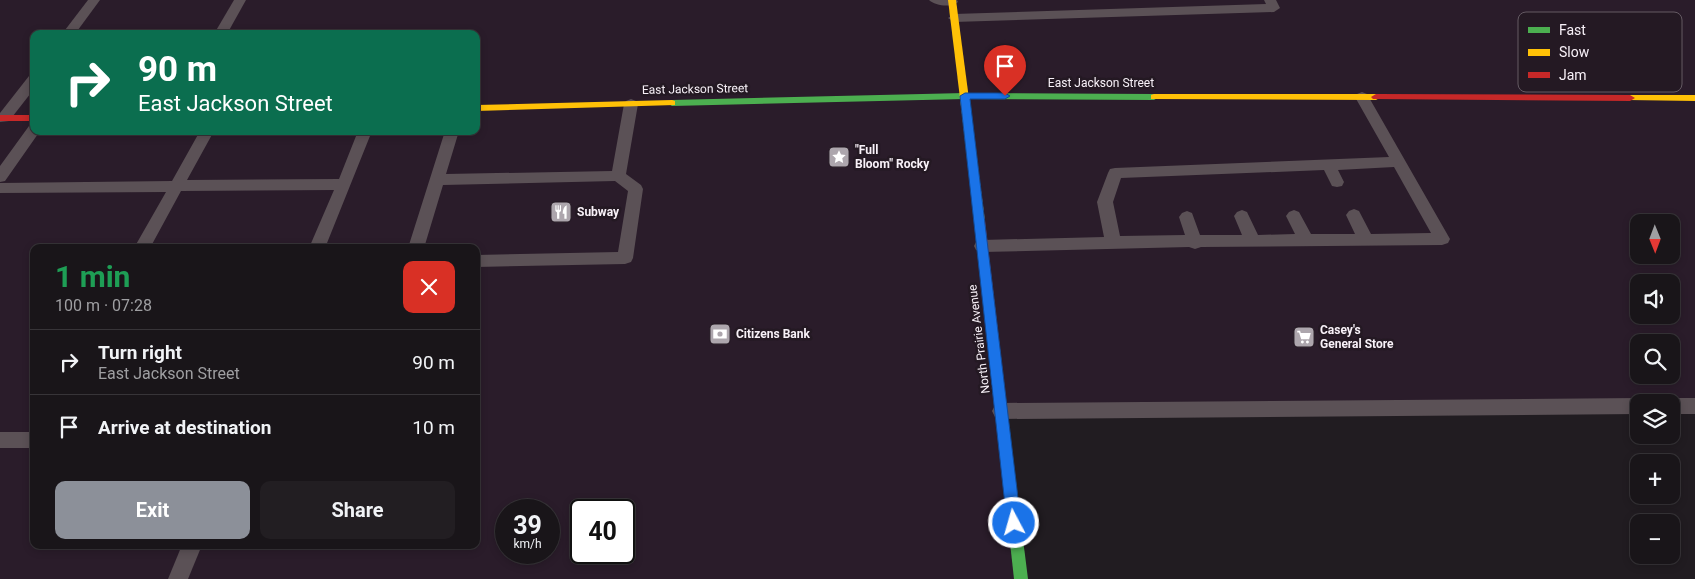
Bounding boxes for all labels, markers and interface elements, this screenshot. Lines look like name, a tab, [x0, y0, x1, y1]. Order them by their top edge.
legend	[1518, 12, 1682, 92]
text: Fast	[1559, 22, 1586, 38]
text: Slow	[1559, 44, 1590, 60]
pin	[984, 45, 1026, 96]
text: 90 m	[138, 49, 217, 90]
icon: right	[55, 50, 120, 115]
icon: arrive	[991, 52, 1019, 80]
text: Jam	[1559, 67, 1587, 83]
street label: East Jackson Street	[1048, 76, 1154, 90]
street label: East Jackson Street	[642, 81, 748, 97]
text: East Jackson Street	[138, 91, 333, 116]
place label: "Full Bloom" Rocky	[855, 143, 930, 171]
place icon: "Full Bloom" Rocky	[827, 145, 851, 169]
restaurant icon: Subway	[549, 200, 573, 224]
place label: Subway	[577, 205, 620, 219]
north arrow	[1630, 214, 1680, 264]
map controls	[1630, 214, 1680, 564]
text: 1 min	[55, 259, 130, 294]
button: close	[403, 261, 455, 313]
button: sound	[1630, 274, 1680, 324]
street label: North Prairie Avenue	[965, 284, 993, 394]
text: 100 m · 07:28	[55, 296, 152, 315]
bank icon: Citizens Bank	[708, 322, 732, 346]
place label: Casey's General Store	[1320, 323, 1394, 351]
supermarket icon: Casey's General Store	[1292, 325, 1316, 349]
place label: Citizens Bank	[736, 327, 810, 341]
button: search	[1630, 334, 1680, 384]
text: Turn right	[98, 341, 182, 364]
icon: right	[55, 348, 83, 376]
text: 90 m	[412, 351, 455, 374]
text: East Jackson Street	[98, 364, 240, 383]
button: layers	[1630, 394, 1680, 444]
icon: arrive	[55, 413, 83, 441]
text: Arrive at destination	[98, 416, 271, 439]
text: 10 m	[412, 416, 455, 439]
button: +	[1630, 454, 1680, 504]
button: Exit	[55, 481, 250, 539]
button: Share	[260, 481, 455, 539]
position arrow	[987, 496, 1039, 548]
speed limit sign: 40	[570, 499, 635, 564]
text: 39	[513, 511, 542, 540]
button: −	[1630, 514, 1680, 564]
text: km/h	[513, 537, 542, 551]

